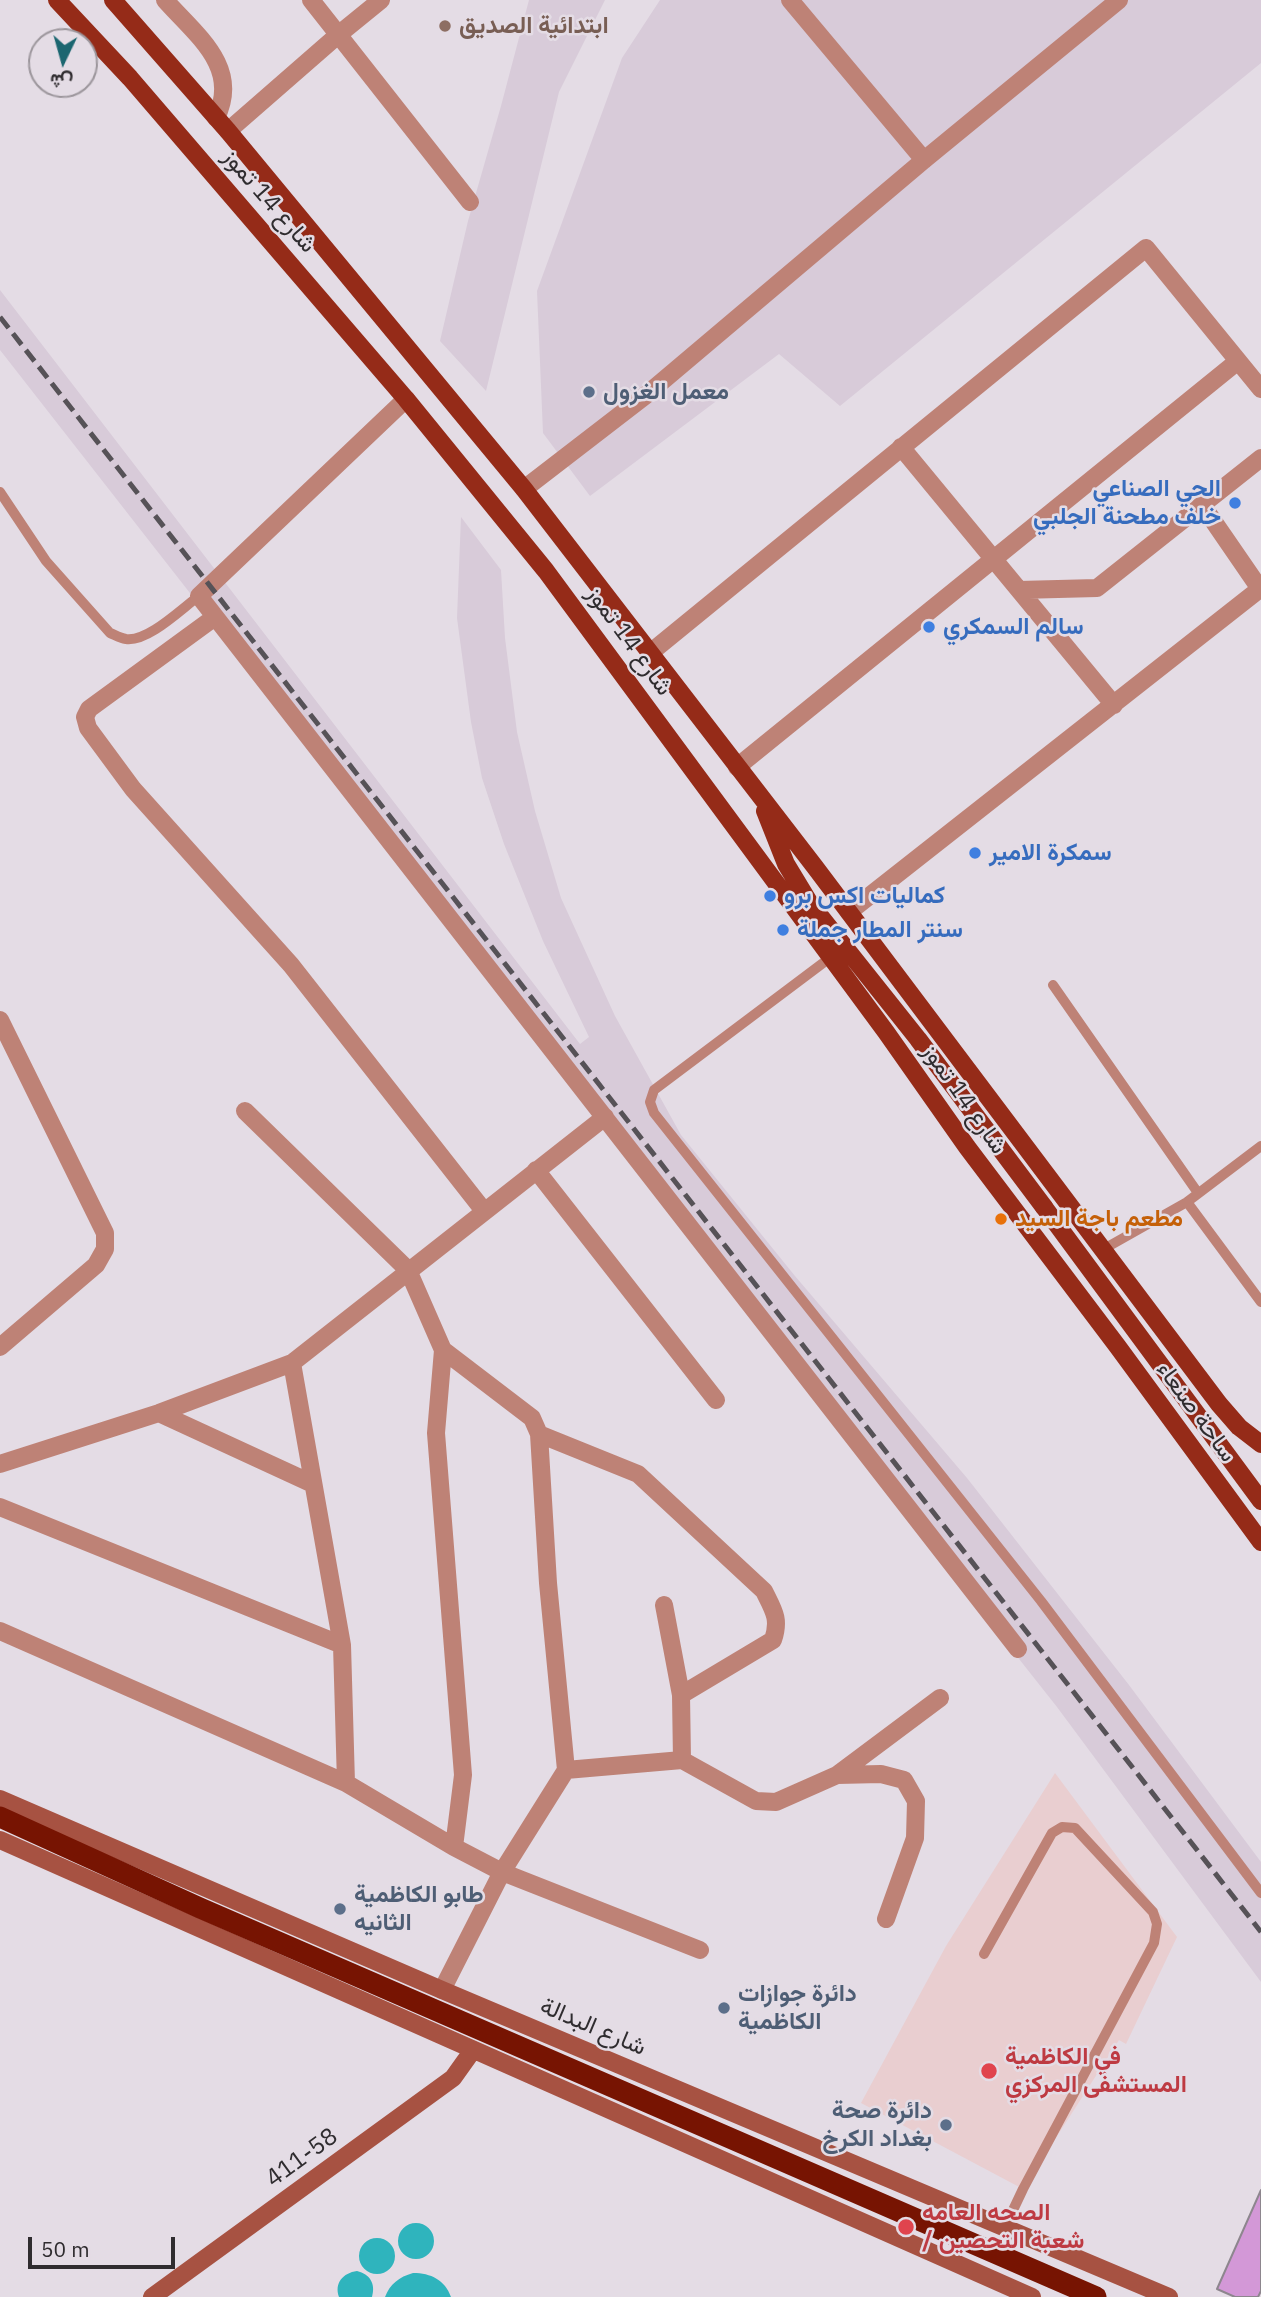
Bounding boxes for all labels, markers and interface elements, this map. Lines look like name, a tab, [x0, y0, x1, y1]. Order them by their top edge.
place label: ابتدائية الصديق	[459, 12, 609, 40]
marker: ابتدائية الصديق	[437, 18, 453, 34]
north arrow	[28, 28, 98, 98]
text: ش	[49, 69, 74, 95]
street label: شارع 14 تموز	[216, 143, 322, 259]
place label: معمل الغزول	[603, 378, 729, 406]
marker: معمل الغزول	[581, 384, 597, 400]
place label: الحي الصناعي خلف مطحنة الجلبي	[1033, 475, 1221, 531]
marker: الحي الصناعي خلف مطحنة الجلبي	[1227, 495, 1243, 511]
street label: شارع 14 تموز	[580, 581, 678, 701]
place label: سالم السمكري	[943, 613, 1084, 641]
marker: سالم السمكري	[921, 619, 937, 635]
place label: سمكرة الامير	[989, 839, 1112, 867]
marker: سمكرة الامير	[967, 845, 983, 861]
place label: كماليات اكس برو	[784, 882, 945, 910]
marker: كماليات اكس برو	[762, 888, 778, 904]
place label: سنتر المطار جملة	[797, 916, 963, 944]
marker: سنتر المطار جملة	[775, 922, 791, 938]
street label: شارع 14 تموز	[915, 1038, 1013, 1160]
place label: مطعم باجة السيد	[1015, 1205, 1183, 1233]
marker: مطعم باجة السيد	[993, 1211, 1009, 1227]
street label: ساحة صنعاء	[1150, 1356, 1242, 1468]
place label: طابو الكاظمية الثانيه	[354, 1881, 484, 1937]
marker: طابو الكاظمية الثانيه	[332, 1901, 348, 1917]
place label: دائرة جوازات الكاظمية	[738, 1980, 857, 2036]
street label: شارع البدالة	[536, 1992, 650, 2062]
marker: دائرة جوازات الكاظمية	[716, 2000, 732, 2016]
place label: في الكاظمية المستشفى المركزي	[1005, 2043, 1187, 2099]
marker: في الكاظمية المستشفى المركزي	[979, 2061, 999, 2081]
place label: دائرة صحة بغداد الكرخ	[822, 2097, 932, 2153]
marker: دائرة صحة بغداد الكرخ	[938, 2117, 954, 2133]
street label: 411-58	[261, 2122, 343, 2194]
place label: الصحه العامه / شعبة التحصين	[922, 2199, 1084, 2255]
marker: الصحه العامه / شعبة التحصين	[896, 2217, 916, 2237]
scale bar	[32, 2224, 178, 2268]
text: 50 m	[41, 2235, 90, 2263]

